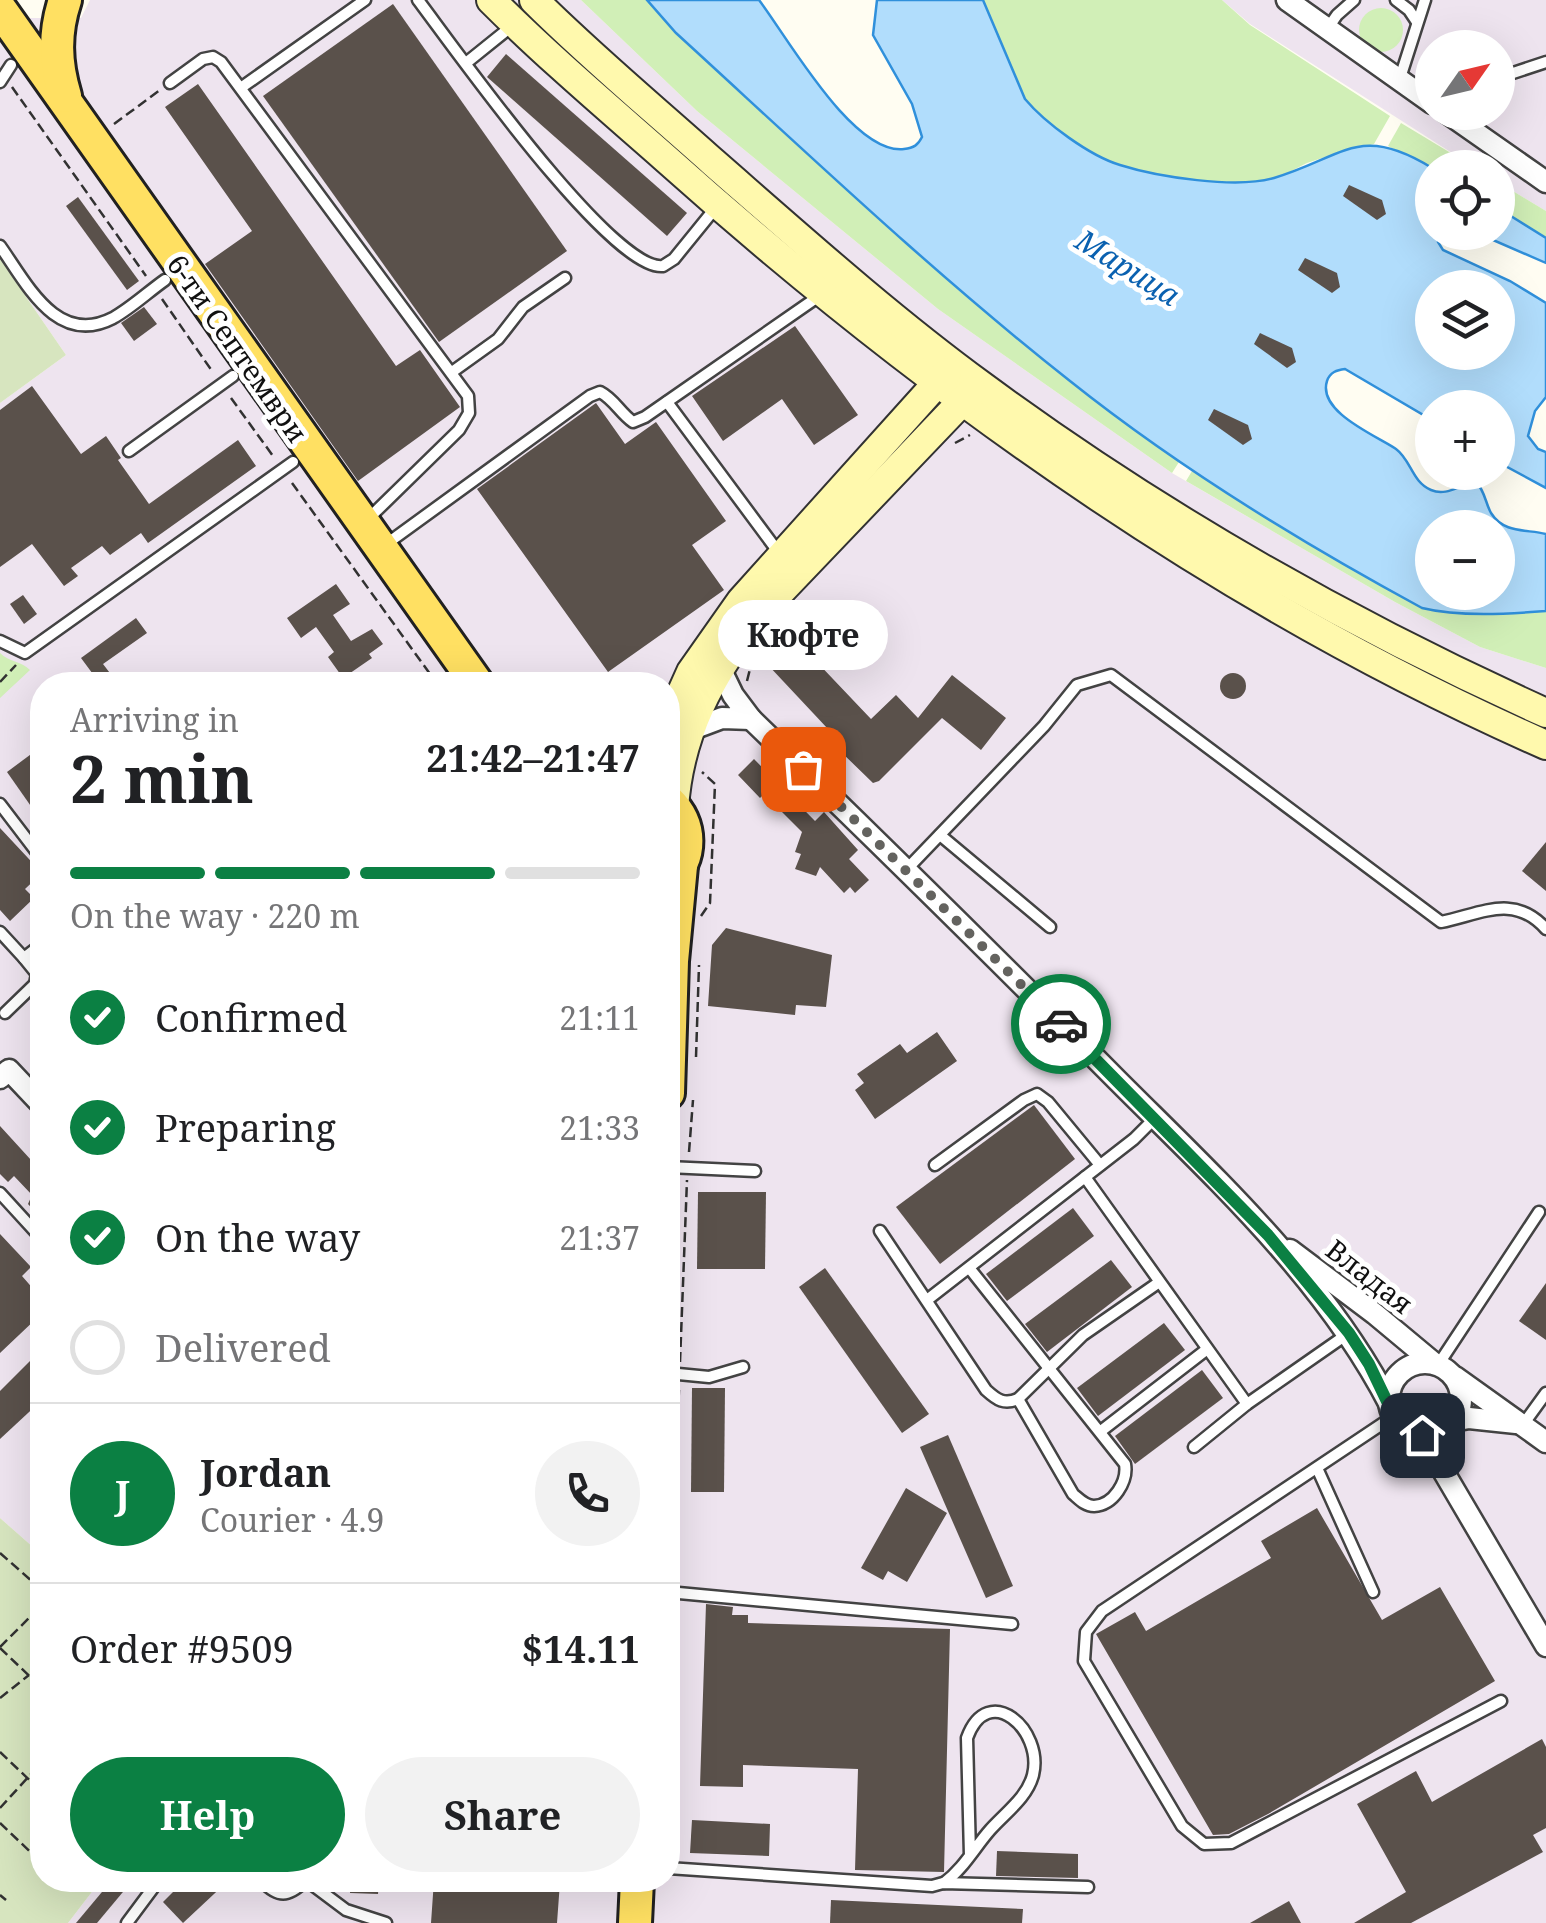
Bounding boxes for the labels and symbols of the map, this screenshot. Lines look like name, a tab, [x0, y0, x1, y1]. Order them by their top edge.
north arrow	[1415, 30, 1515, 130]
water label: Марица	[1067, 218, 1188, 315]
street label: 6-ти Септември	[159, 247, 317, 449]
callout: Кюфте	[718, 599, 888, 669]
pin	[761, 727, 846, 812]
courier	[1011, 974, 1111, 1074]
street label: Владая	[1319, 1230, 1421, 1322]
pin	[1380, 1393, 1465, 1478]

